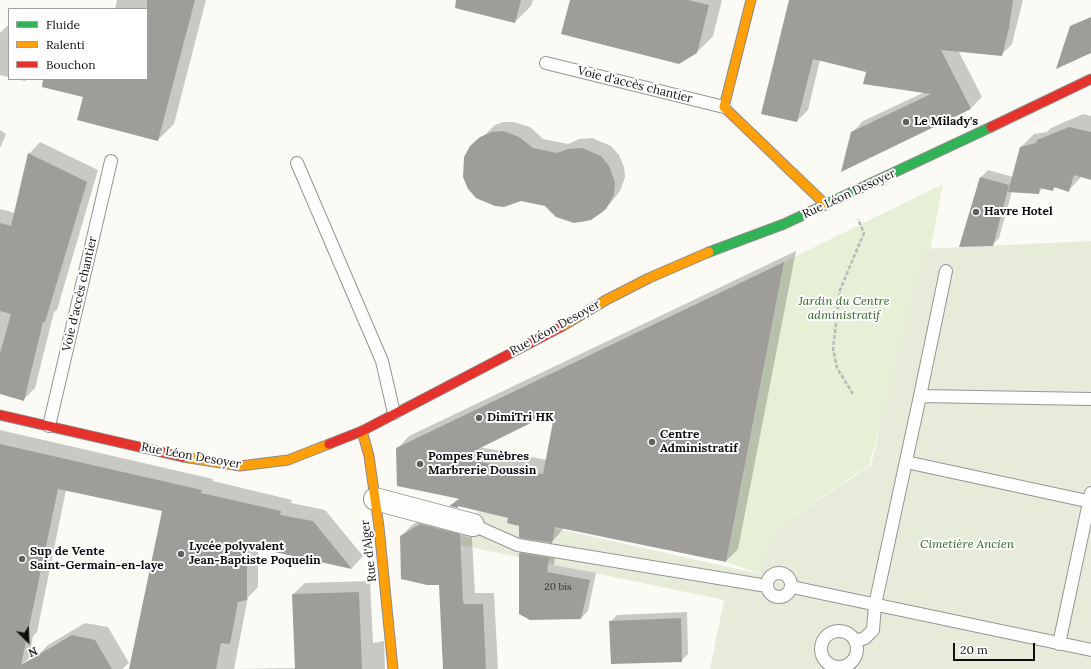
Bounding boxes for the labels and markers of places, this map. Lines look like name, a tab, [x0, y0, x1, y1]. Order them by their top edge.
place label: Le Milady's	[914, 115, 978, 129]
marker: Le Milady's	[901, 117, 911, 127]
place label: Havre Hotel	[984, 205, 1053, 219]
marker: Havre Hotel	[971, 207, 981, 217]
place label: DimiTri HK	[487, 411, 554, 425]
marker: DimiTri HK	[474, 413, 484, 423]
place label: Centre Administratif	[660, 428, 738, 456]
marker: Centre Administratif	[647, 437, 657, 447]
place label: Pompes Funèbres Marbrerie Doussin	[428, 450, 536, 478]
marker: Pompes Funèbres Marbrerie Doussin	[415, 459, 425, 469]
place label: Lycée polyvalent Jean-Baptiste Poquelin	[189, 540, 321, 568]
place label: Sup de Vente Saint-Germain-en-laye	[30, 545, 164, 573]
marker: Lycée polyvalent Jean-Baptiste Poquelin	[176, 549, 186, 559]
marker: Sup de Vente Saint-Germain-en-laye	[17, 554, 27, 564]

